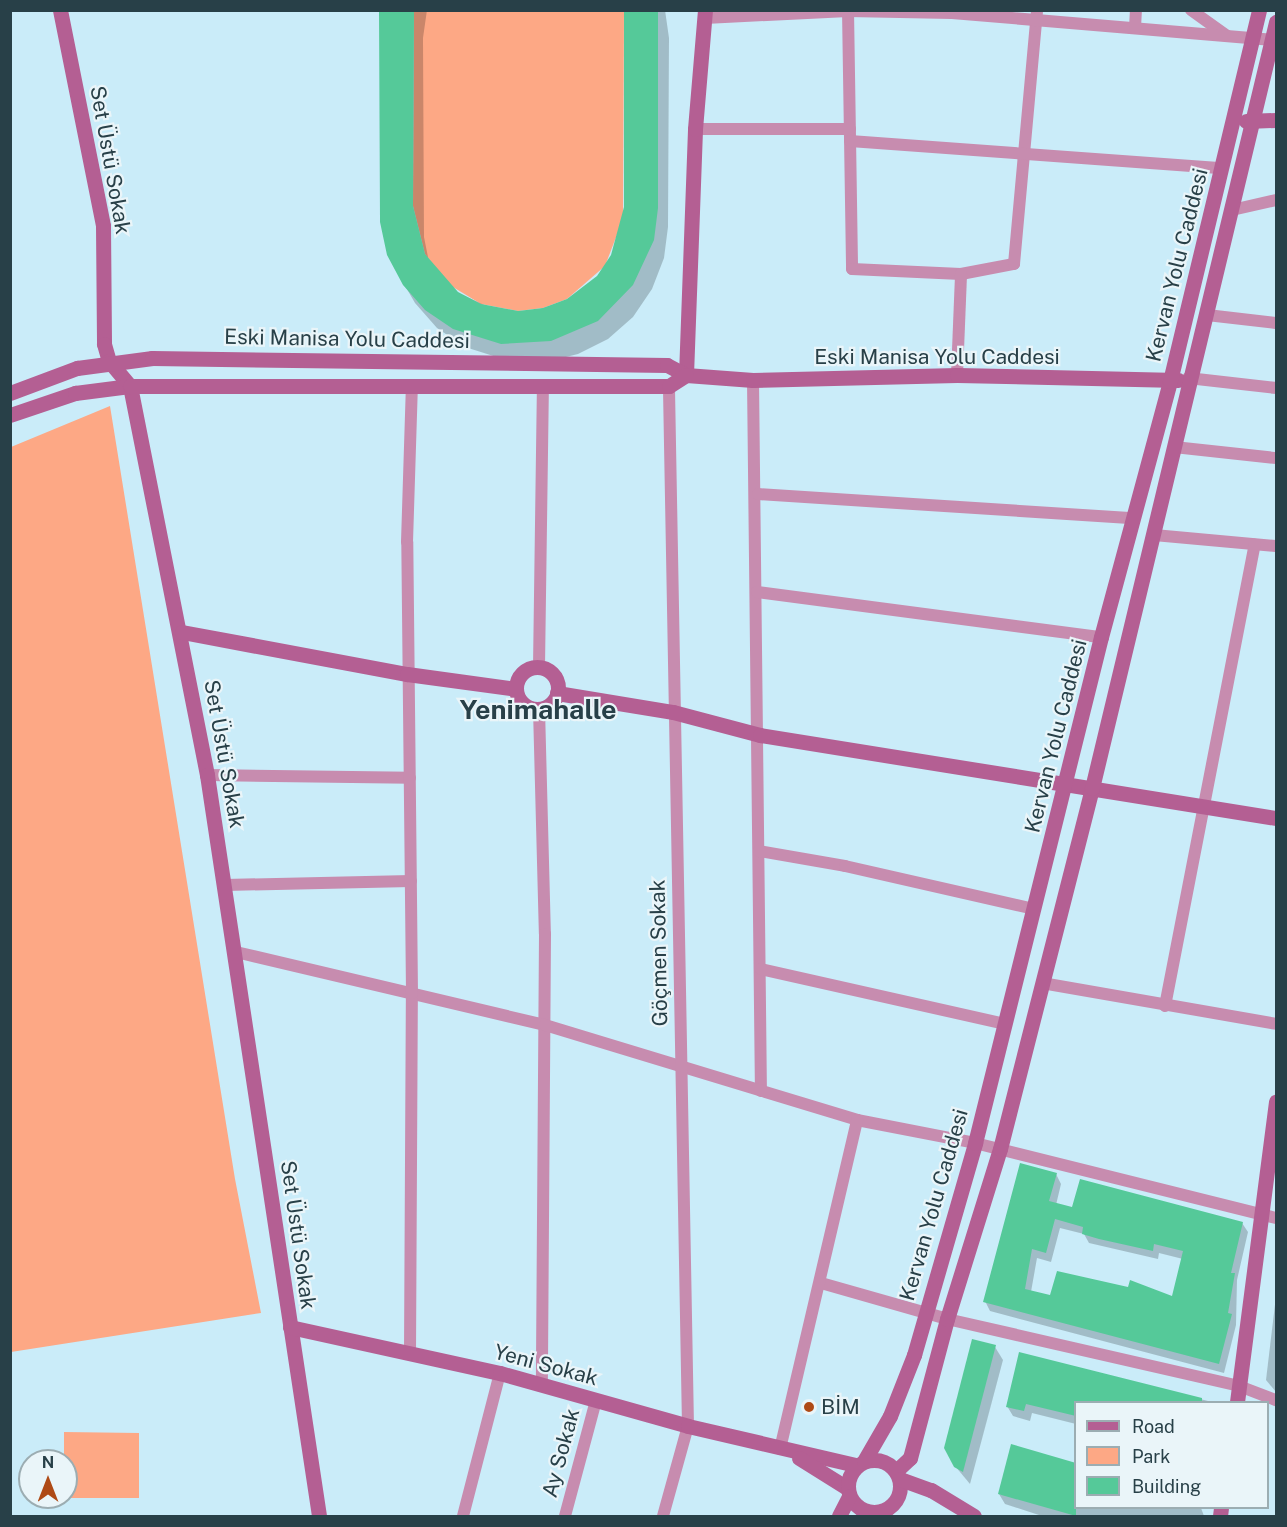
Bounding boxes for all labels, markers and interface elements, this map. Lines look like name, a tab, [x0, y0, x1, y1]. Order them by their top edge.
street label: Set Üstü Sokak	[85, 84, 135, 236]
street label: Kervan Yolu Caddesi	[1141, 166, 1213, 364]
street label: Eski Manisa Yolu Caddesi	[224, 324, 470, 354]
street label: Eski Manisa Yolu Caddesi	[814, 344, 1060, 370]
street label: Kervan Yolu Caddesi	[1020, 637, 1092, 835]
street label: Set Üstü Sokak	[199, 678, 249, 830]
district label: Yenimahalle	[459, 694, 617, 726]
street label: Göçmen Sokak	[645, 879, 673, 1027]
street label: Kervan Yolu Caddesi	[895, 1106, 973, 1304]
street label: Set Üstü Sokak	[275, 1159, 321, 1311]
street label: Yeni Sokak	[491, 1339, 601, 1391]
place label: BİM	[821, 1394, 860, 1420]
marker: BİM	[802, 1400, 816, 1414]
legend	[1074, 1401, 1269, 1509]
street label: Ay Sokak	[537, 1406, 585, 1500]
text: Road	[1132, 1416, 1175, 1437]
text: Park	[1132, 1446, 1170, 1467]
north arrow	[18, 1449, 78, 1509]
text: N	[42, 1453, 54, 1472]
text: Building	[1132, 1476, 1201, 1497]

